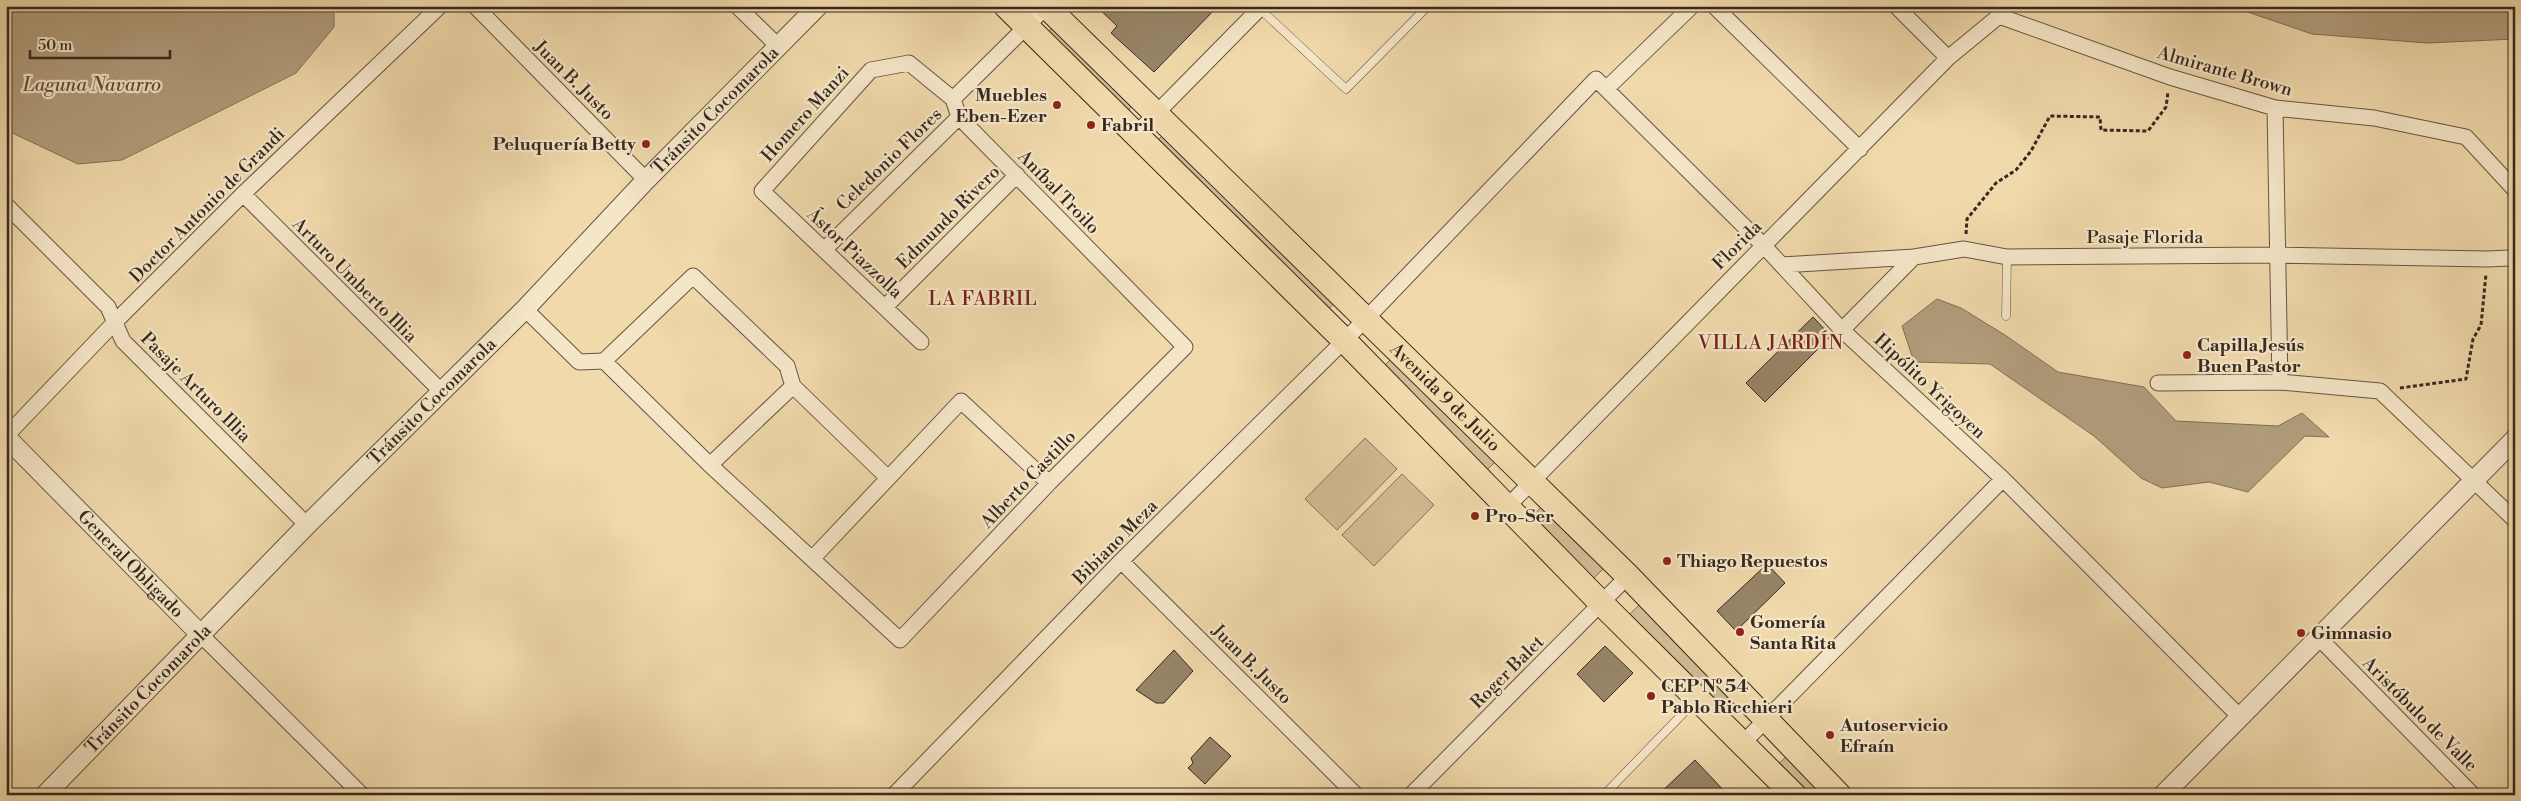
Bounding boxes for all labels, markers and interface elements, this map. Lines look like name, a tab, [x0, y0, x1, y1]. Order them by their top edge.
scale bar	[30, 28, 170, 60]
street label: Juan B. Justo	[528, 35, 619, 125]
text: 50 m	[38, 36, 72, 55]
street label: Tránsito Cocomarola	[647, 41, 784, 180]
street label: Almirante Brown	[2154, 41, 2295, 102]
street label: Homero Manzi	[756, 62, 854, 167]
water label: Laguna Navarro	[22, 73, 161, 97]
place label: Muebles Eben-Ezer	[955, 84, 1047, 128]
marker: Muebles Eben-Ezer	[1051, 99, 1063, 111]
street label: Celedonio Flores	[832, 103, 947, 216]
place label: Fabril	[1101, 114, 1154, 137]
marker: Fabril	[1085, 119, 1097, 131]
street label: Doctor Antonio de Grandi	[125, 123, 290, 288]
place label: Peluquería Betty	[493, 133, 637, 156]
marker: Peluquería Betty	[640, 138, 652, 150]
street label: Aníbal Troilo	[1012, 145, 1105, 239]
street label: Edmundo Rivero	[892, 161, 1005, 274]
street label: Ástor Piazzolla	[801, 202, 908, 304]
street label: Arturo Umberto Illia	[287, 212, 423, 348]
street label: Florida	[1708, 215, 1768, 275]
street label: Pasaje Florida	[2087, 226, 2204, 249]
district label: LA FABRIL	[928, 287, 1038, 311]
street label: Pasaje Arturo Illia	[135, 327, 256, 448]
street label: Hipólito Yrigoyen	[1869, 329, 1991, 444]
district label: VILLA JARDÍN	[1697, 330, 1844, 355]
street label: Tránsito Cocomarola	[363, 332, 502, 470]
place label: Capilla Jesús Buen Pastor	[2197, 334, 2305, 378]
street label: Avenida 9 de Julio	[1384, 337, 1505, 457]
marker: Capilla Jesús Buen Pastor	[2181, 349, 2193, 361]
street label: Alberto Castillo	[975, 425, 1081, 534]
street label: Bibiano Meza	[1067, 494, 1163, 591]
street label: General Obligado	[72, 505, 189, 623]
place label: Pro-Ser	[1485, 505, 1554, 528]
marker: Pro-Ser	[1469, 510, 1481, 522]
place label: Thiago Repuestos	[1677, 550, 1828, 573]
marker: Thiago Repuestos	[1661, 555, 1673, 567]
place label: Gomería Santa Rita	[1750, 611, 1836, 655]
street label: Tránsito Cocomarola	[80, 619, 217, 759]
street label: Juan B. Justo	[1206, 619, 1297, 709]
place label: Gimnasio	[2311, 622, 2392, 645]
marker: Gomería Santa Rita	[1734, 626, 1746, 638]
marker: Gimnasio	[2295, 627, 2307, 639]
street label: Roger Balet	[1466, 630, 1549, 714]
street label: Aristóbulo de Valle	[2356, 651, 2482, 777]
place label: CEP Nº 54 Pablo Ricchieri	[1661, 675, 1793, 719]
marker: CEP Nº 54 Pablo Ricchieri	[1645, 690, 1657, 702]
place label: Autoservicio Efraín	[1839, 714, 1948, 758]
marker: Autoservicio Efraín	[1824, 729, 1836, 741]

